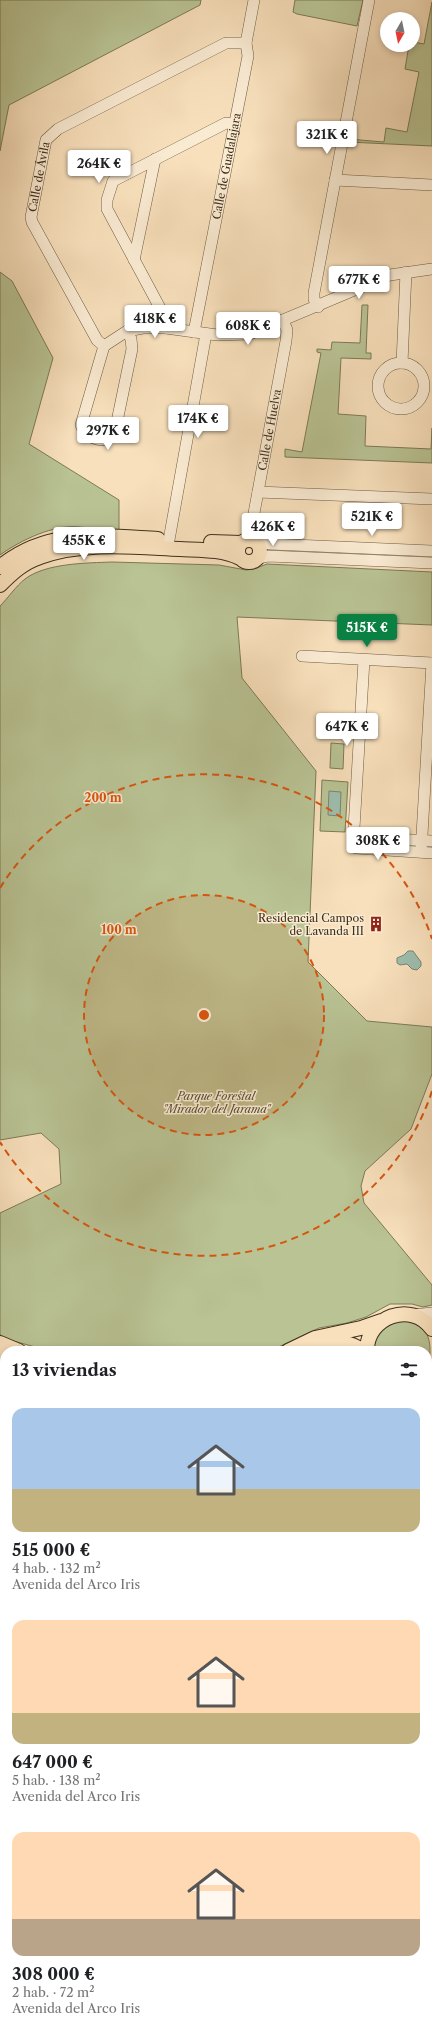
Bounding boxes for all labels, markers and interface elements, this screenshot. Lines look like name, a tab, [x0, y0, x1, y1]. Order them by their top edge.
north arrow	[380, 12, 420, 52]
map controls	[380, 12, 420, 52]
street label: Calle de Guadalajara	[209, 112, 244, 221]
pin: 321K €	[294, 121, 360, 155]
text: 321K €	[306, 126, 348, 142]
street label: Calle de Ávila	[25, 140, 53, 213]
pin: 264K €	[66, 150, 132, 184]
text: 264K €	[77, 155, 121, 171]
pin: 677K €	[326, 266, 392, 300]
text: 677K €	[338, 271, 380, 287]
pin: 418K €	[122, 305, 188, 339]
text: 418K €	[133, 310, 177, 326]
pin: 608K €	[215, 312, 281, 346]
text: 608K €	[225, 317, 271, 333]
street label: Calle de Huelva	[255, 388, 284, 472]
pin: 174K €	[165, 405, 231, 439]
text: 174K €	[177, 410, 219, 426]
pin: 297K €	[75, 417, 141, 451]
text: 297K €	[86, 422, 130, 438]
pin: 521K €	[339, 503, 405, 537]
text: 521K €	[351, 508, 393, 524]
pin: 426K €	[240, 513, 306, 547]
text: 426K €	[251, 518, 295, 534]
pin: 455K €	[51, 527, 117, 561]
text: 455K €	[62, 532, 106, 548]
pin: 515K €	[334, 614, 400, 648]
text: 515K €	[346, 619, 388, 635]
pin: 647K €	[314, 713, 380, 747]
text: 647K €	[325, 718, 369, 734]
text: 200 m	[84, 790, 122, 805]
pin: 308K €	[345, 827, 411, 861]
text: 308K €	[355, 832, 401, 848]
place label: Residencial Campos de Lavanda III	[258, 911, 364, 938]
building icon: Residencial Campos de Lavanda III	[367, 915, 385, 933]
text: 100 m	[101, 922, 137, 937]
centre of rings	[197, 1008, 211, 1022]
park label: Parque Forestal "Mirador del Jarama"	[163, 1089, 271, 1116]
icon: filters	[398, 1359, 420, 1381]
text: 13 viviendas	[12, 1360, 117, 1380]
icon: home	[180, 1434, 252, 1506]
text: 515 000 €	[12, 1540, 90, 1560]
text: 4 hab. · 132 m²	[12, 1560, 101, 1576]
text: Avenida del Arco Iris	[12, 1576, 140, 1592]
icon: home	[180, 1646, 252, 1718]
text: 647 000 €	[12, 1752, 93, 1772]
text: 5 hab. · 138 m²	[12, 1772, 101, 1788]
text: Avenida del Arco Iris	[12, 1788, 140, 1804]
icon: home	[180, 1858, 252, 1930]
text: 308 000 €	[12, 1964, 95, 1984]
text: 2 hab. · 72 m²	[12, 1984, 95, 2000]
text: Avenida del Arco Iris	[12, 2000, 140, 2016]

